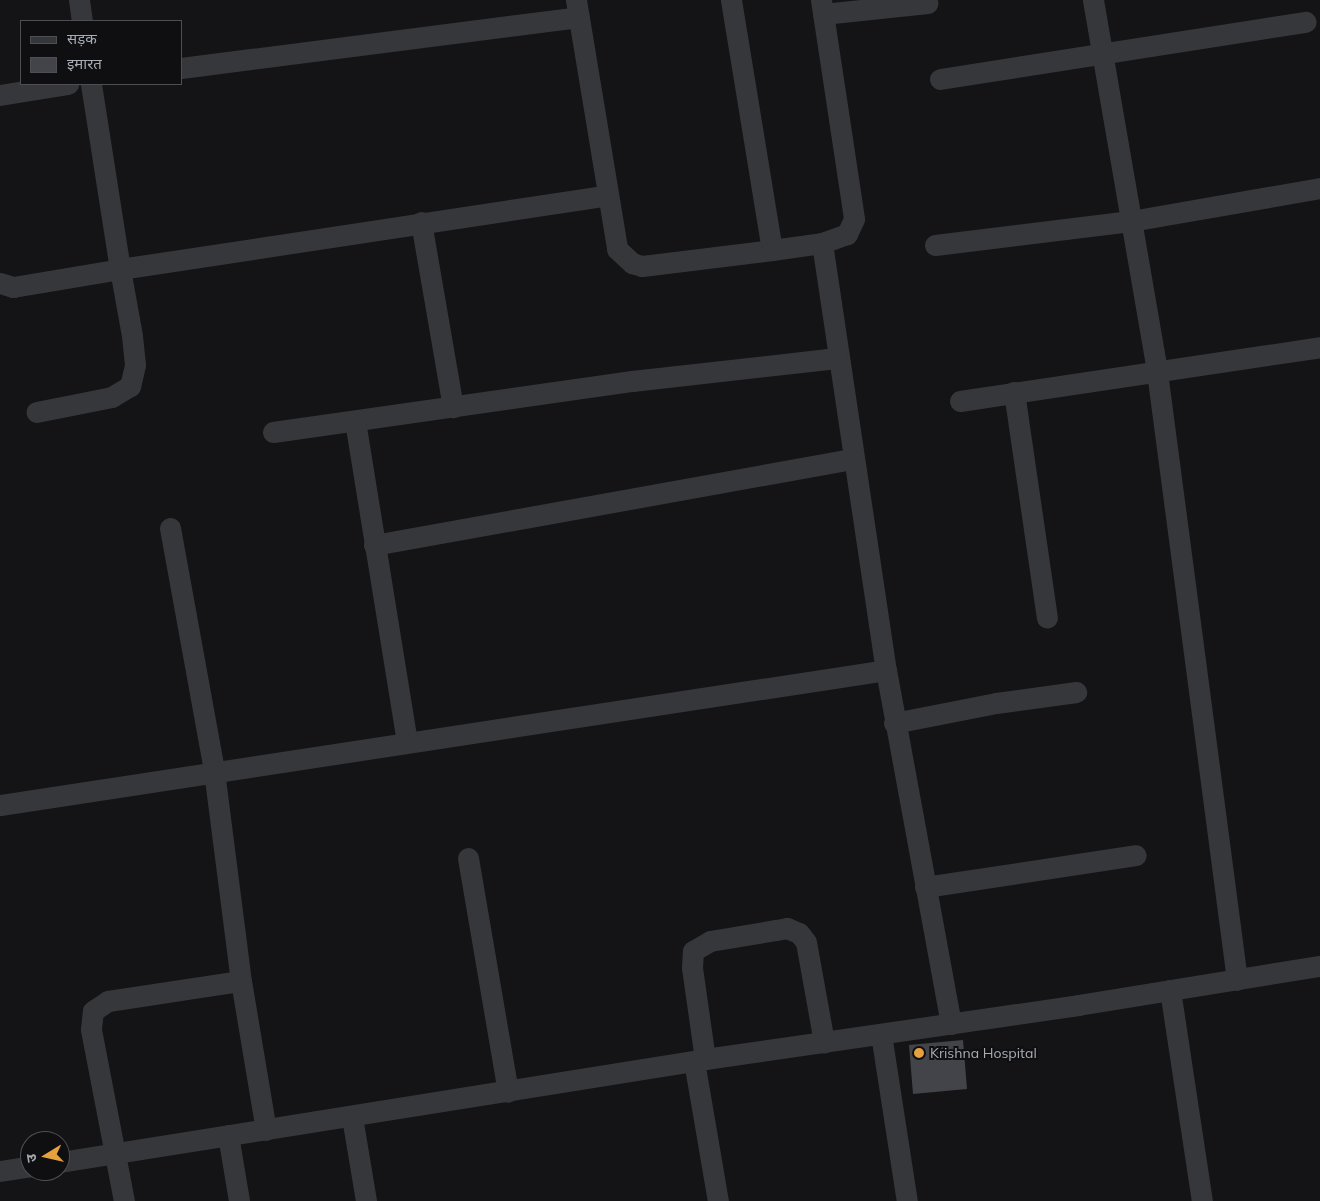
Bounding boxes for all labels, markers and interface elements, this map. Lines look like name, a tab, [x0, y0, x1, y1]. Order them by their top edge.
legend	[20, 20, 182, 85]
text: सड़क	[67, 29, 97, 48]
text: इमारत	[67, 54, 102, 73]
place label: Krishna Hospital	[930, 1045, 1037, 1061]
marker: Krishna Hospital	[912, 1046, 926, 1060]
north arrow	[20, 1131, 70, 1181]
text: उ	[22, 1153, 41, 1164]

